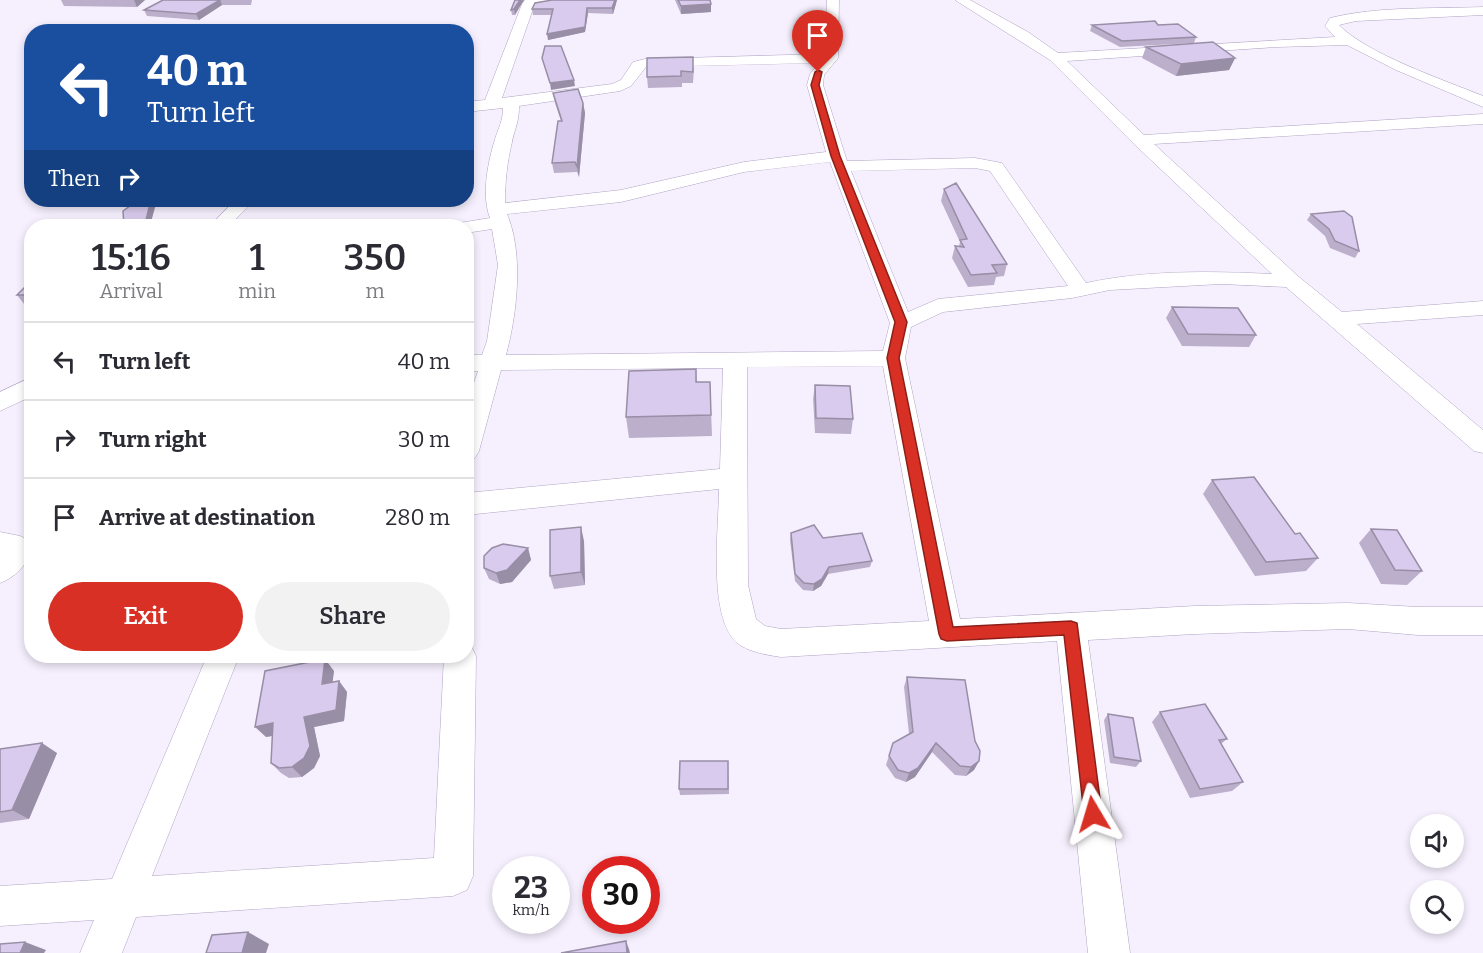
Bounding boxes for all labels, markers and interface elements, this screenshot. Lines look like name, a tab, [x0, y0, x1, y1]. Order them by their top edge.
pin	[792, 10, 843, 72]
icon: arrive	[801, 19, 834, 52]
text: 40 m	[147, 46, 247, 96]
icon: left	[48, 48, 126, 126]
text: Turn left	[147, 97, 255, 129]
icon: right	[112, 162, 145, 195]
text: Then	[48, 165, 100, 192]
text: 15:16	[91, 236, 171, 280]
text: 1	[250, 236, 265, 280]
text: 350	[343, 236, 407, 280]
text: Arrival	[99, 279, 163, 303]
text: min	[238, 279, 276, 303]
text: m	[365, 279, 385, 303]
icon: left	[48, 345, 81, 378]
text: Turn left	[99, 348, 191, 375]
text: 40 m	[398, 348, 450, 375]
icon: right	[48, 423, 81, 456]
text: Turn right	[99, 426, 207, 453]
text: 30 m	[398, 426, 450, 453]
icon: arrive	[48, 501, 81, 534]
text: Arrive at destination	[99, 504, 315, 531]
text: 280 m	[385, 504, 450, 531]
button: Exit	[48, 582, 243, 651]
button: Share	[255, 582, 450, 651]
position arrow	[1061, 782, 1125, 846]
map controls	[1410, 814, 1464, 934]
button: sound	[1410, 814, 1464, 868]
speed limit sign: 30	[582, 856, 660, 934]
text: 23	[514, 870, 548, 906]
button: search	[1410, 880, 1464, 934]
text: km/h	[512, 901, 550, 919]

